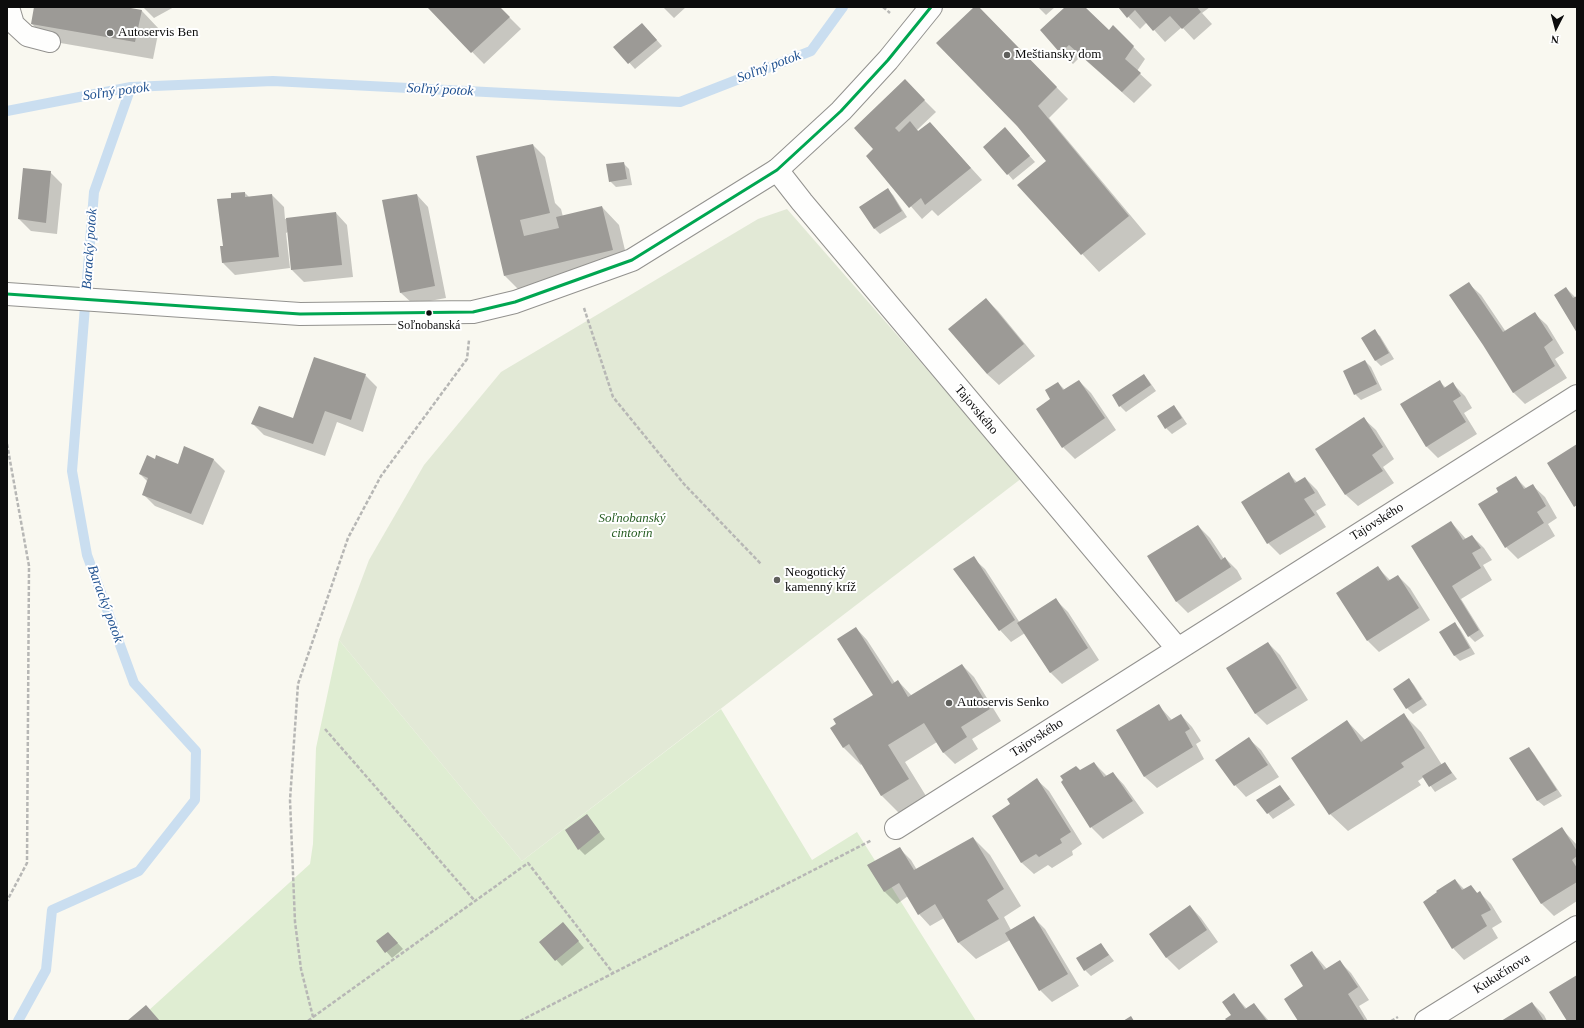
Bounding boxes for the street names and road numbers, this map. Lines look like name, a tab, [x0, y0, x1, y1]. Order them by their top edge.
street label: Tajovského	[951, 382, 1001, 438]
street label: Tajovského	[1348, 500, 1406, 544]
street label: Tajovského	[1008, 715, 1066, 761]
street label: Kukučínova	[1471, 951, 1533, 997]

